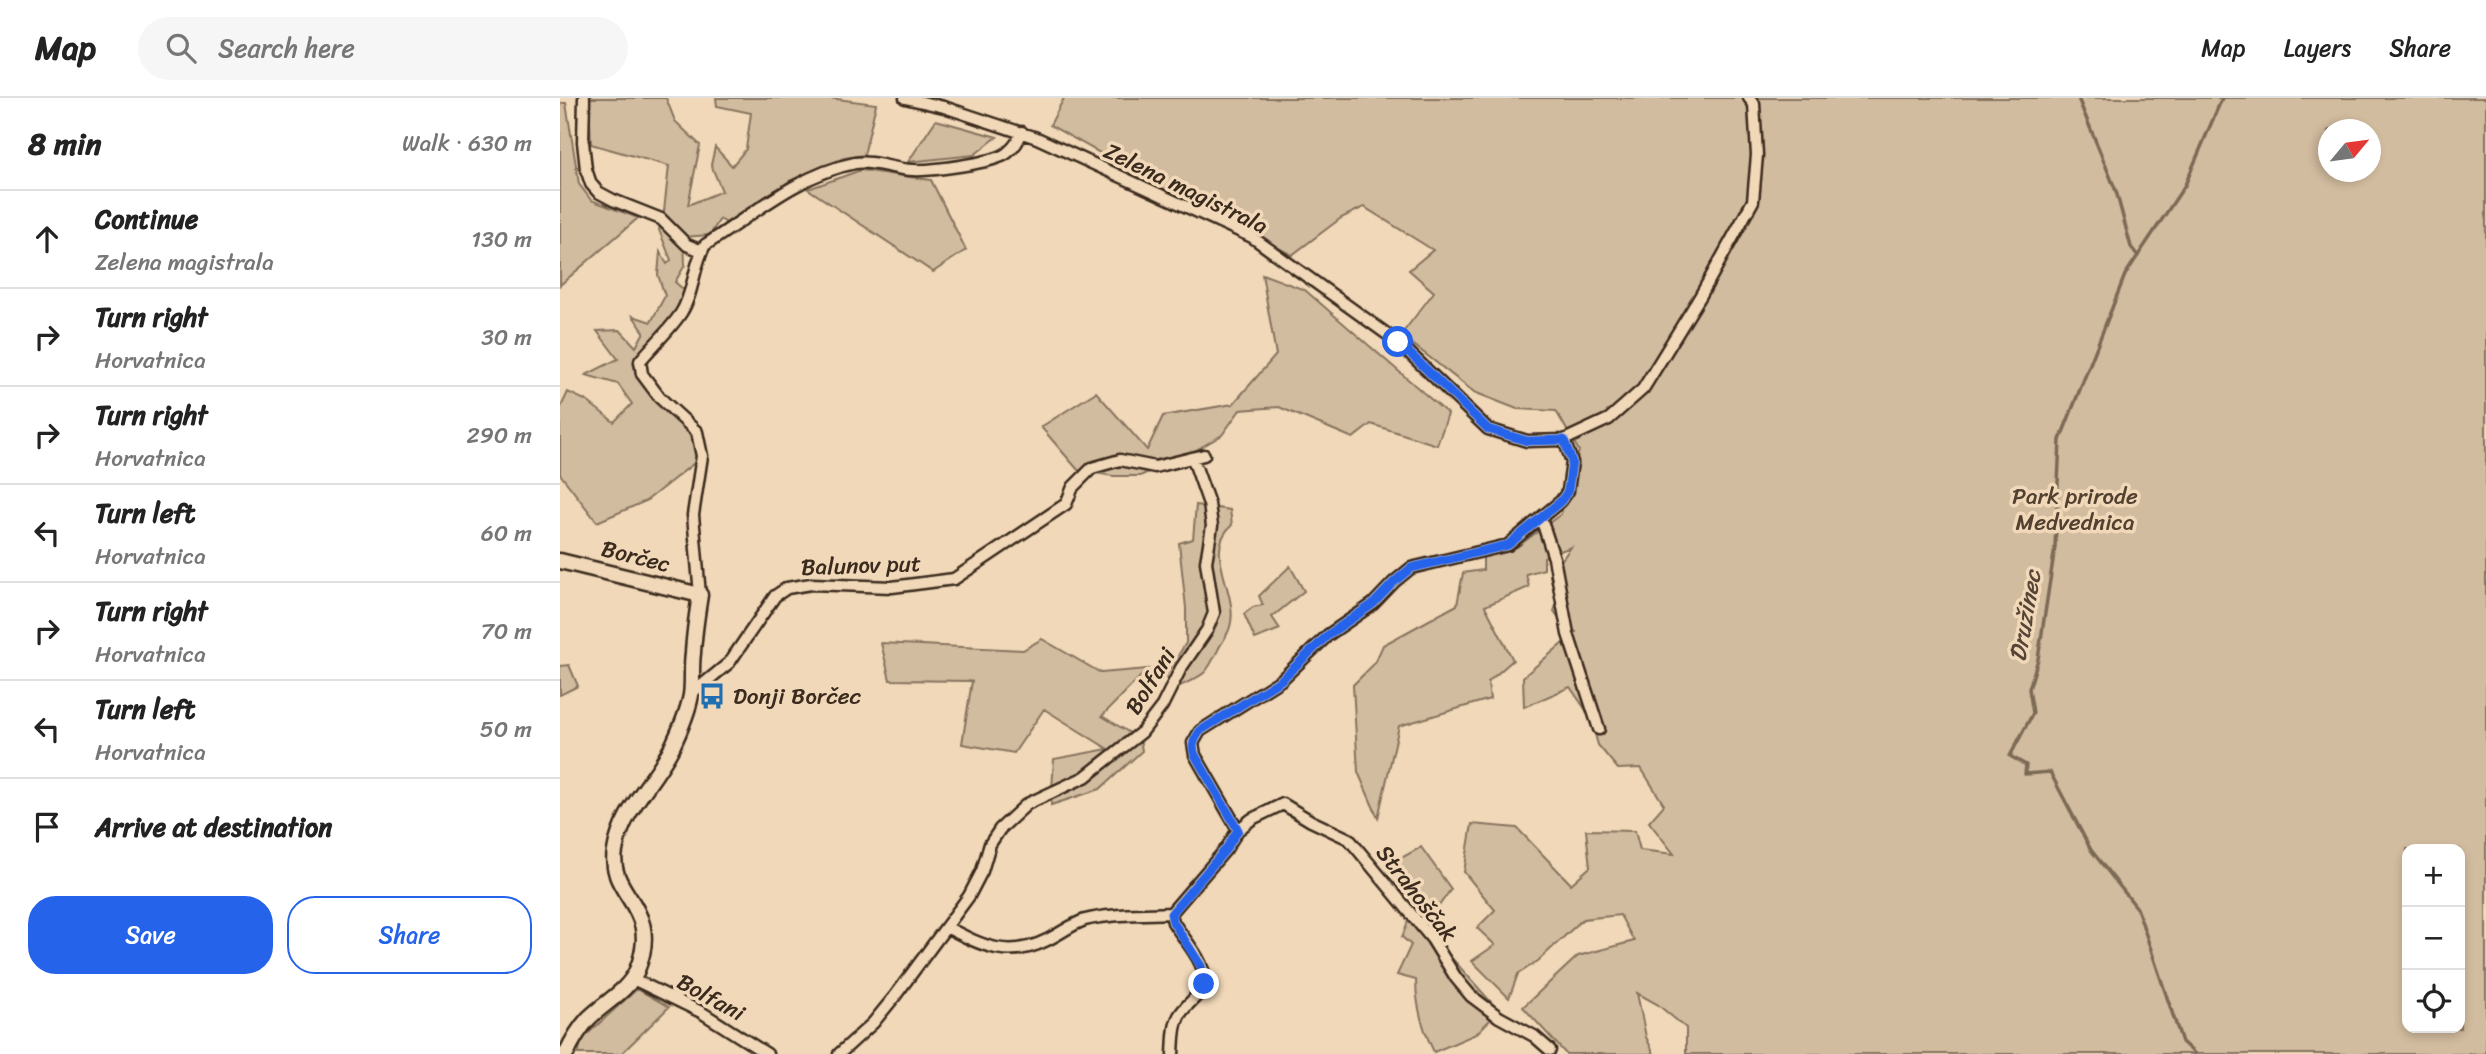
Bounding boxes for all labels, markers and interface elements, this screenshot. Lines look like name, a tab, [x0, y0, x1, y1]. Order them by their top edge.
search box	[138, 17, 628, 80]
text: Map	[35, 19, 96, 77]
text: Search here	[218, 25, 355, 71]
text: Map	[2201, 27, 2246, 69]
text: Layers	[2284, 27, 2351, 69]
text: Share	[2389, 27, 2451, 69]
icon: search	[162, 29, 200, 67]
text: 8 min	[28, 117, 101, 171]
north arrow	[2318, 119, 2381, 182]
text: Walk · 630 m	[402, 123, 532, 164]
street label: Zelena magistrala	[1096, 131, 1275, 246]
text: Continue	[95, 196, 198, 242]
text: 130 m	[471, 219, 532, 260]
icon: ahead	[28, 220, 66, 258]
text: Zelena magistrala	[95, 242, 274, 283]
text: Turn right	[95, 294, 208, 340]
text: 30 m	[481, 317, 532, 358]
icon: right	[28, 318, 66, 356]
route start	[1382, 326, 1413, 357]
text: Horvatnica	[95, 340, 206, 381]
text: Turn right	[95, 392, 208, 438]
text: 290 m	[466, 415, 532, 456]
icon: right	[28, 416, 66, 454]
text: Horvatnica	[95, 438, 206, 479]
park label: Park prirode Medvednica	[2012, 476, 2138, 543]
text: Turn left	[95, 490, 195, 536]
text: 60 m	[481, 513, 532, 554]
icon: left	[28, 514, 66, 552]
street label: Borčec	[597, 528, 675, 585]
text: Horvatnica	[95, 536, 206, 577]
street label: Balunov put	[800, 543, 922, 588]
water label: Družinec	[1996, 565, 2054, 665]
text: Turn right	[95, 588, 208, 634]
text: 70 m	[481, 611, 532, 652]
icon: right	[28, 612, 66, 650]
text: Horvatnica	[95, 634, 206, 675]
street label: Bolfani	[1114, 639, 1188, 723]
place label: Donji Borčec	[733, 676, 861, 717]
bus stop icon: Donji Borčec	[697, 681, 727, 711]
text: Turn left	[95, 686, 195, 732]
text: 50 m	[480, 709, 532, 750]
icon: left	[28, 710, 66, 748]
text: Horvatnica	[95, 732, 206, 773]
text: Arrive at destination	[95, 804, 332, 850]
icon: arrive	[28, 808, 66, 846]
street label: Strahoščak	[1365, 835, 1469, 952]
map controls	[2402, 844, 2465, 1033]
button: +	[2402, 844, 2465, 907]
button: Save	[28, 896, 273, 974]
button: Share	[287, 896, 532, 974]
button: −	[2402, 907, 2465, 970]
street label: Bolfani	[669, 962, 753, 1033]
route end	[1188, 968, 1219, 999]
button: locate	[2402, 970, 2465, 1033]

